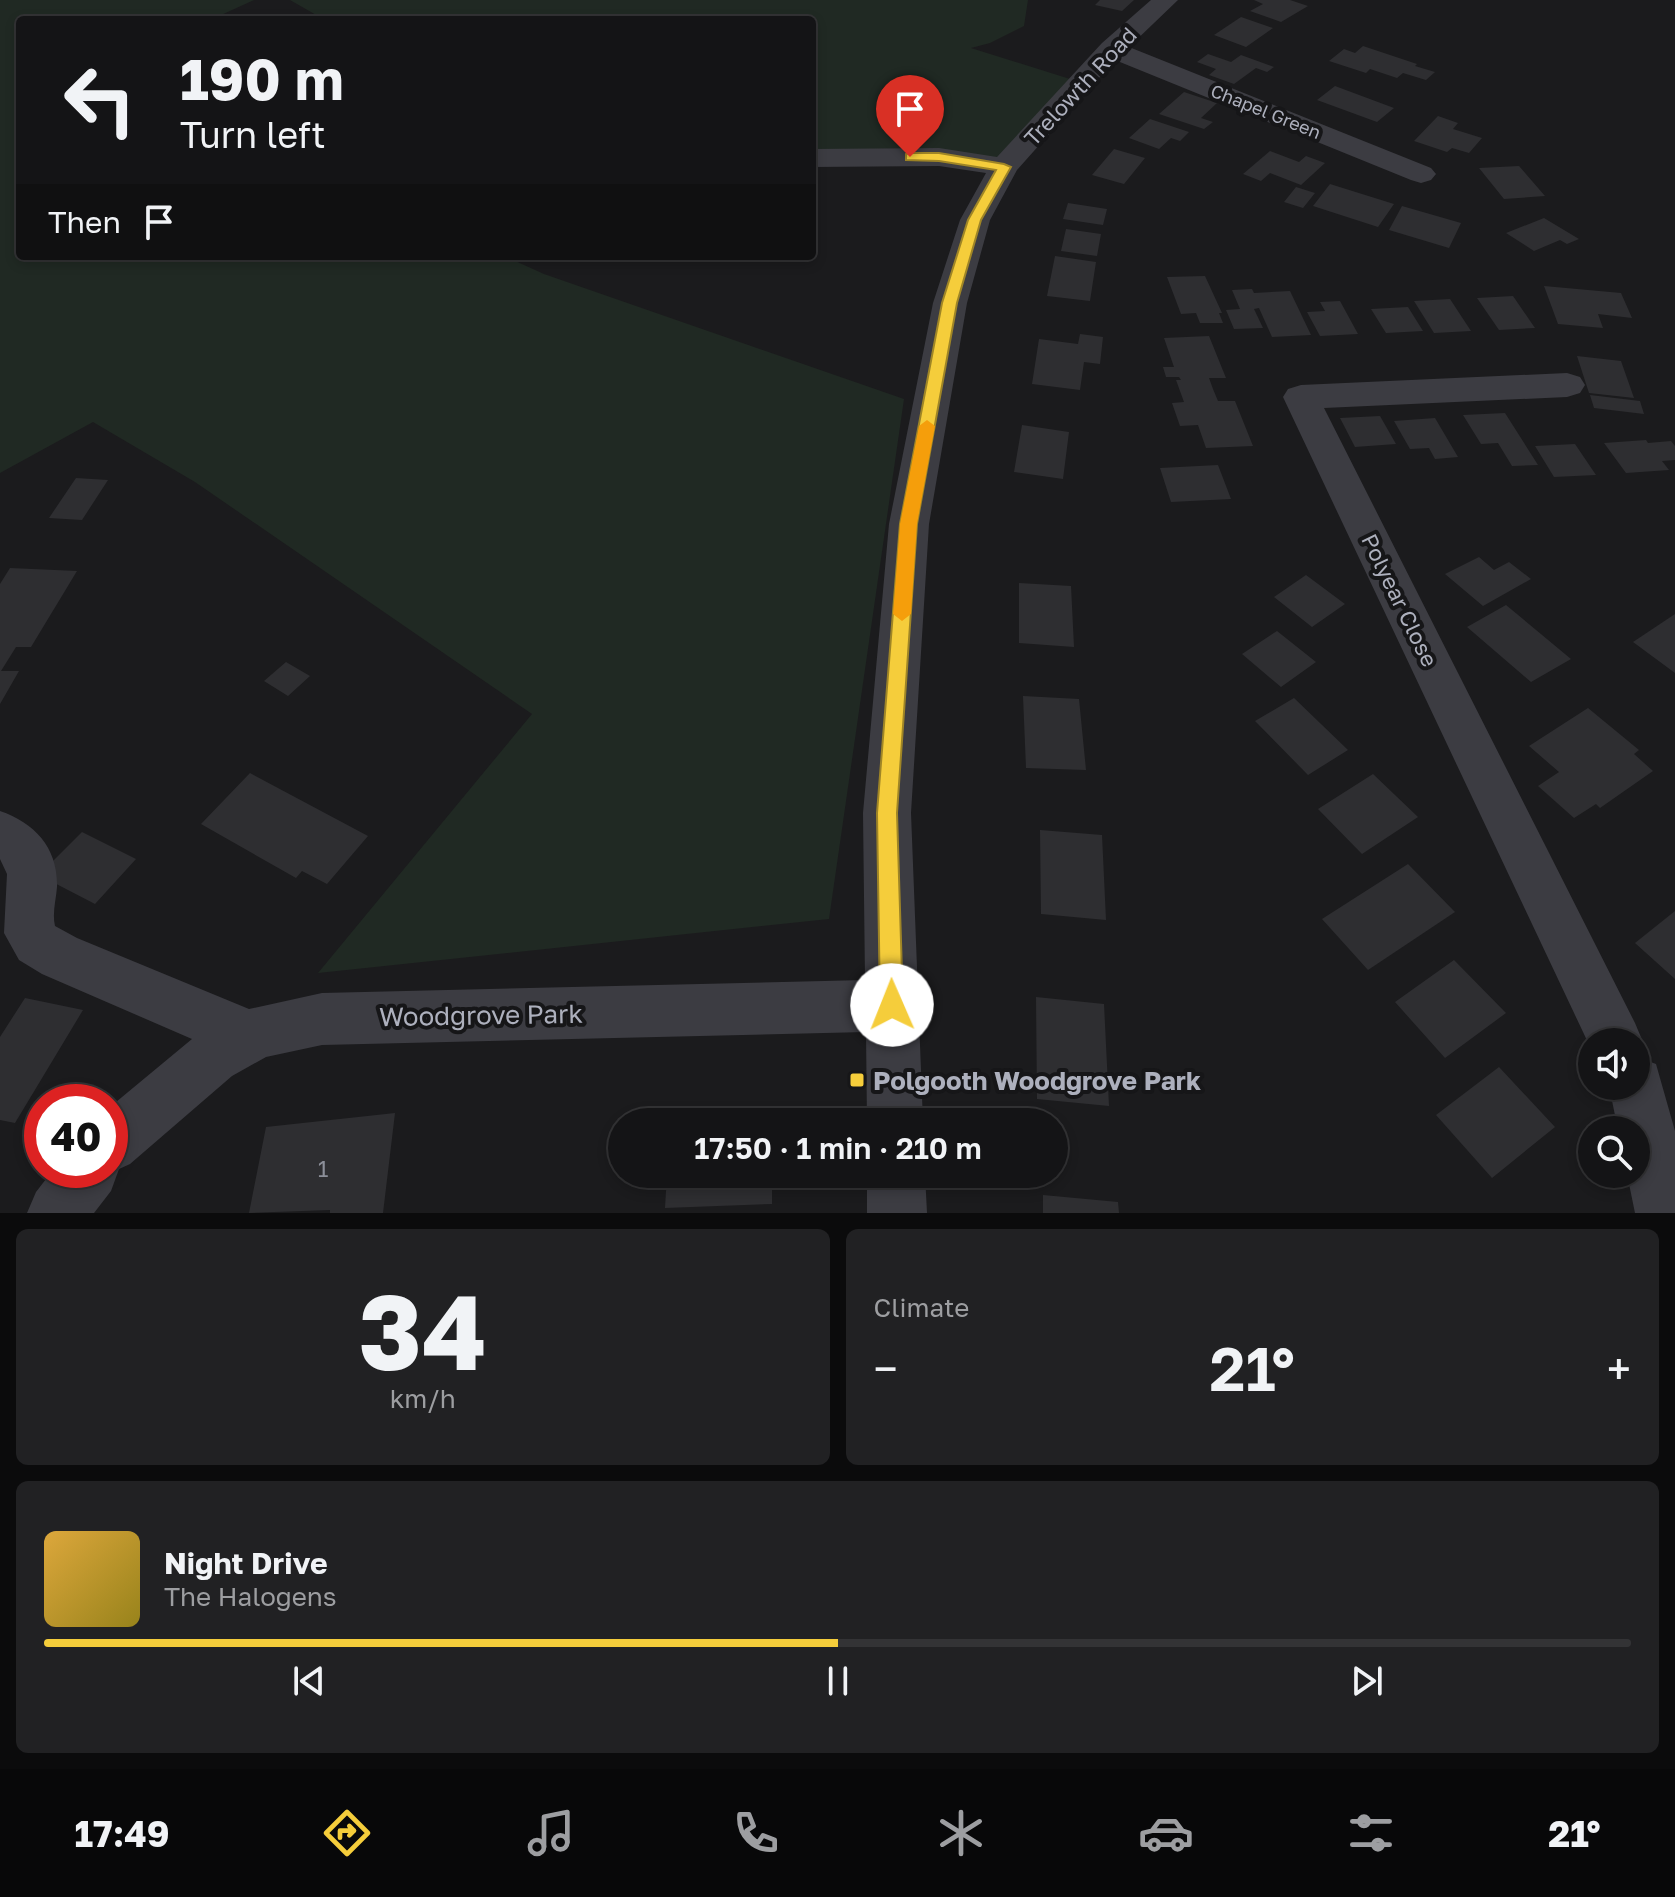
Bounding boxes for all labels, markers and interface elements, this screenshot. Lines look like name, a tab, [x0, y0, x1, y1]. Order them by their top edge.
street label: Trelowth Road	[1018, 21, 1142, 151]
text: 190 m	[180, 45, 344, 112]
icon: left	[48, 48, 152, 152]
pin	[876, 75, 944, 157]
street label: Chapel Green	[1208, 79, 1324, 143]
icon: arrive	[888, 87, 932, 131]
text: Turn left	[180, 113, 326, 156]
icon: arrive	[137, 200, 181, 244]
text: Then	[48, 204, 121, 240]
street label: Polyear Close	[1356, 529, 1444, 671]
position arrow	[850, 963, 934, 1047]
street label: Woodgrove Park	[379, 998, 584, 1032]
map controls	[1578, 1028, 1650, 1188]
button: sound	[1578, 1028, 1650, 1100]
place label: Polgooth Woodgrove Park	[873, 1065, 1201, 1096]
marker: Polgooth Woodgrove Park	[848, 1071, 866, 1089]
speed limit sign: 40	[24, 1084, 128, 1188]
button: search	[1578, 1116, 1650, 1188]
text: 17:50 · 1 min · 210 m	[694, 1130, 982, 1166]
house number: 1	[318, 1155, 329, 1182]
text: 34	[359, 1268, 487, 1393]
text: Climate	[874, 1292, 969, 1323]
text: 21°	[1210, 1332, 1295, 1404]
text: −	[874, 1342, 898, 1395]
text: +	[1607, 1342, 1631, 1395]
text: km/h	[390, 1383, 456, 1414]
text: Night Drive	[164, 1545, 328, 1581]
text: The Halogens	[164, 1581, 337, 1612]
icon: previous	[287, 1659, 331, 1703]
icon: pause	[816, 1659, 860, 1703]
icon: next	[1345, 1659, 1389, 1703]
icon: directions	[319, 1805, 375, 1861]
icon: music	[523, 1805, 579, 1861]
icon: phone	[728, 1805, 784, 1861]
icon: climate	[933, 1805, 989, 1861]
icon: car	[1138, 1805, 1194, 1861]
icon: filters	[1343, 1805, 1399, 1861]
text: 17:49	[74, 1812, 170, 1855]
text: 21°	[1548, 1812, 1600, 1855]

